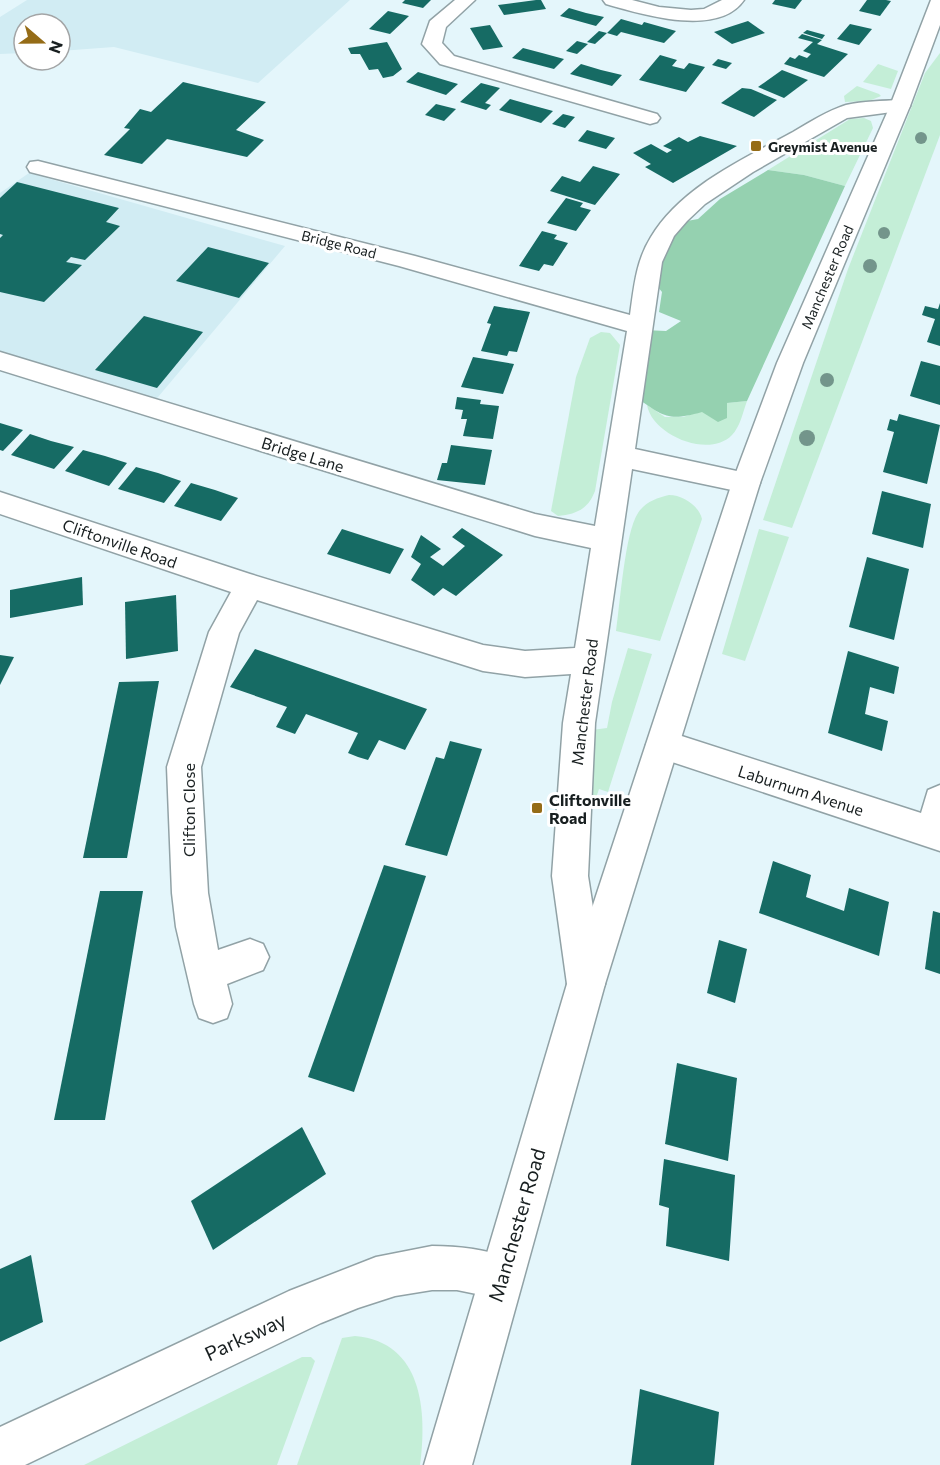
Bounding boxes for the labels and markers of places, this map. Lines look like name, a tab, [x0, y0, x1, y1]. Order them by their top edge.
place label: Greymist Avenue	[768, 138, 877, 155]
marker: Greymist Avenue	[749, 139, 763, 153]
place label: Cliftonville Road	[549, 790, 631, 827]
marker: Cliftonville Road	[530, 801, 544, 815]

